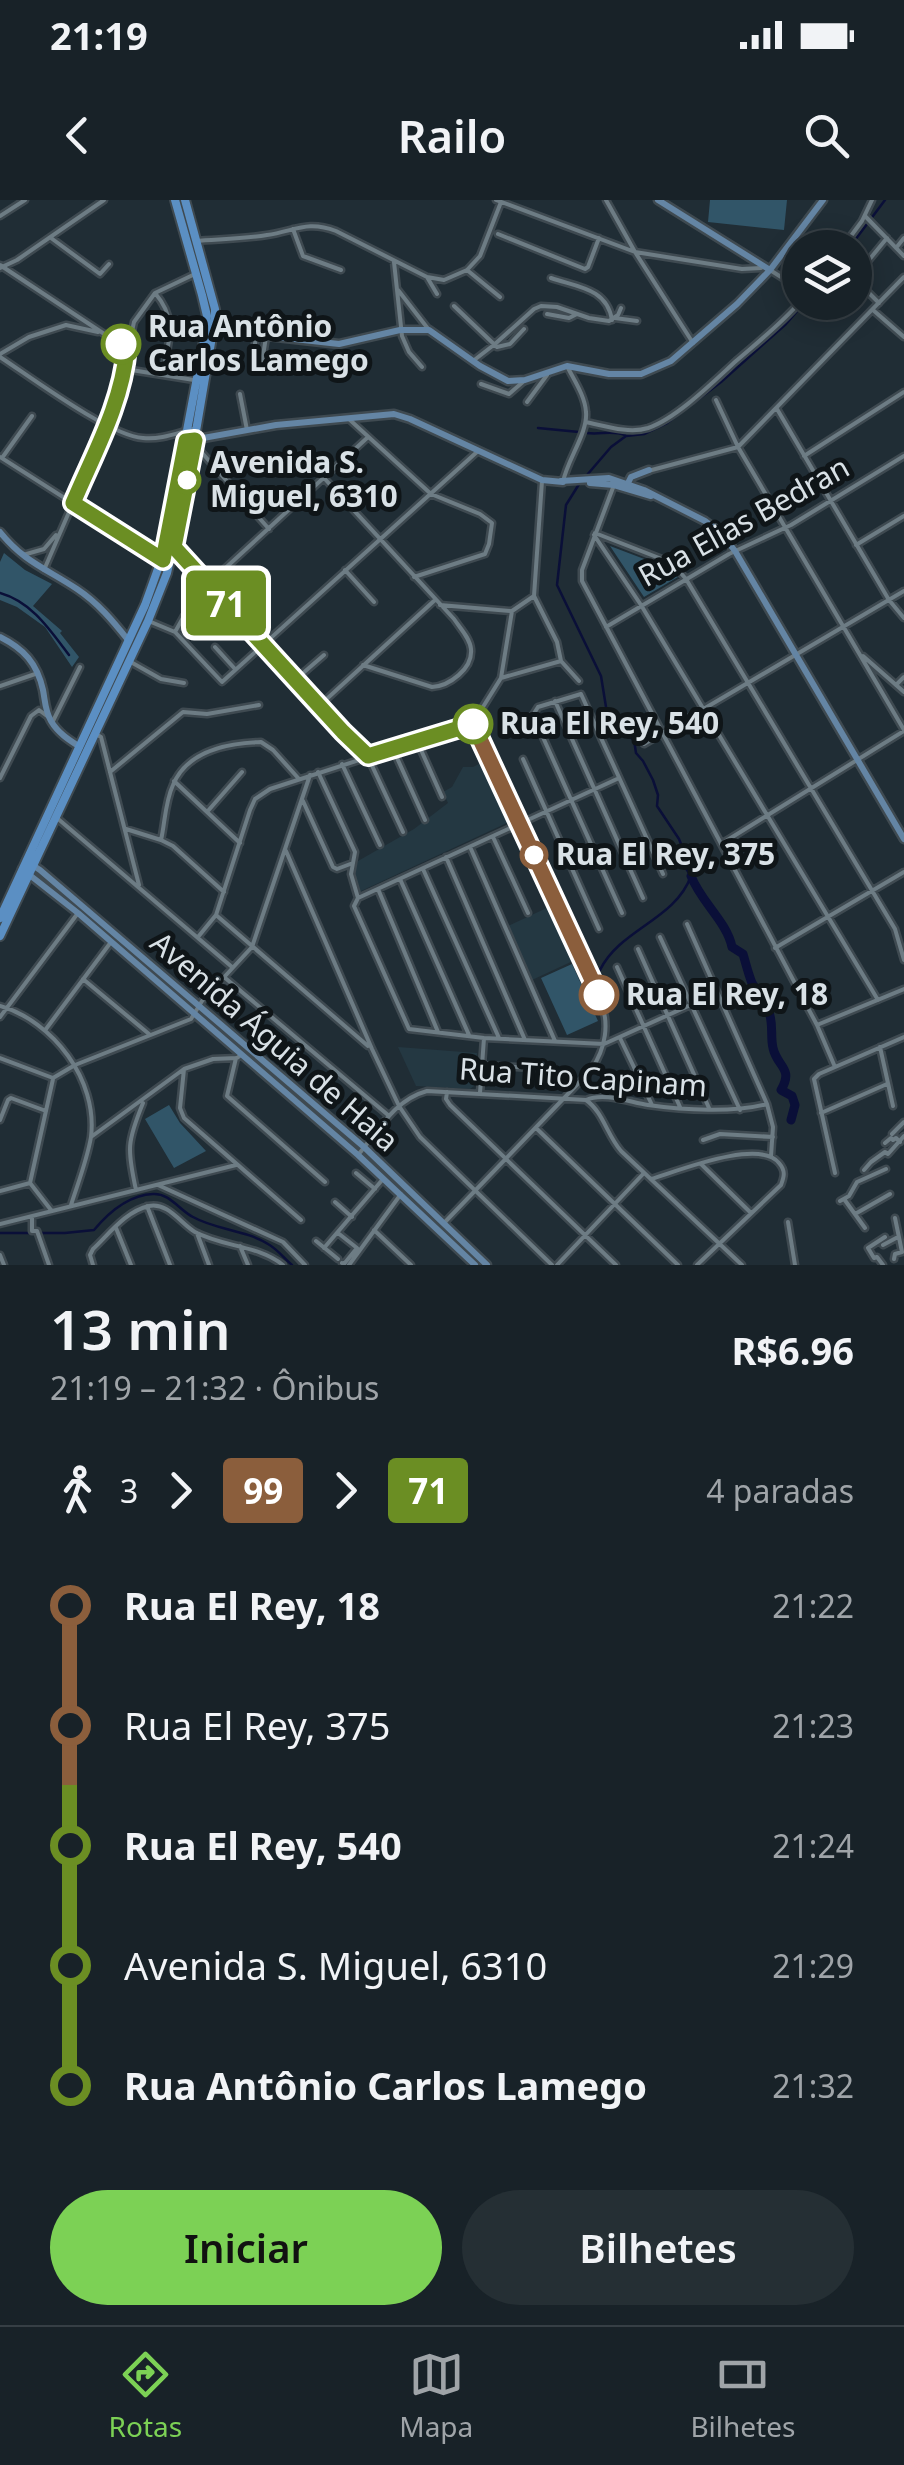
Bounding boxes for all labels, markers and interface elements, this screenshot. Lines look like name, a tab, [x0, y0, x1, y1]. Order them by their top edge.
text: 21:19	[50, 9, 148, 61]
text: Railo	[398, 105, 506, 166]
icon: back	[50, 108, 105, 163]
icon: search	[799, 108, 854, 163]
map controls	[782, 230, 872, 320]
button: layers	[782, 230, 872, 320]
place label: Rua Antônio Carlos Lamego	[148, 305, 369, 380]
marker: Rua Antônio Carlos Lamego	[102, 325, 140, 363]
place label: Avenida S. Miguel, 6310	[210, 441, 398, 516]
street label: Rua Elias Bedran	[631, 446, 856, 596]
marker: Avenida S. Miguel, 6310	[174, 467, 200, 493]
line badge: 71	[181, 570, 271, 636]
text: 71	[206, 580, 246, 627]
place label: Rua El Rey, 540	[500, 702, 719, 743]
marker: Rua El Rey, 540	[454, 705, 492, 743]
place label: Rua El Rey, 375	[556, 833, 775, 874]
marker: Rua El Rey, 375	[521, 842, 547, 868]
street label: Avenida Águia de Haia	[142, 922, 408, 1160]
place label: Rua El Rey, 18	[626, 973, 828, 1014]
marker: Rua El Rey, 18	[580, 976, 618, 1014]
street label: Rua Tito Capinam	[458, 1047, 708, 1106]
text: 13 min	[50, 1291, 231, 1366]
text: R$6.96	[731, 1324, 854, 1376]
text: 21:19 – 21:32 · Ônibus	[50, 1366, 379, 1409]
icon: walk	[50, 1463, 105, 1518]
icon: forward	[153, 1463, 208, 1518]
icon: forward	[318, 1463, 373, 1518]
text: 99	[243, 1467, 283, 1514]
text: 71	[408, 1467, 448, 1514]
text: 3	[120, 1469, 138, 1512]
text: 4 paradas	[706, 1469, 854, 1512]
text: Rua El Rey, 18	[124, 1579, 380, 1631]
text: 21:22	[772, 1584, 854, 1627]
text: Rua El Rey, 375	[124, 1699, 391, 1751]
text: 21:23	[772, 1704, 854, 1747]
text: Rua El Rey, 540	[124, 1819, 402, 1871]
text: 21:24	[772, 1824, 854, 1867]
text: Avenida S. Miguel, 6310	[124, 1939, 547, 1991]
text: 21:29	[772, 1944, 854, 1987]
text: Rua Antônio Carlos Lamego	[124, 2059, 647, 2111]
text: 21:32	[772, 2064, 854, 2107]
button: Iniciar	[50, 2190, 442, 2305]
button: Bilhetes	[462, 2190, 854, 2305]
tab: Rotas	[109, 2347, 182, 2445]
tab: Mapa	[399, 2347, 473, 2445]
tab: Bilhetes	[690, 2347, 795, 2445]

